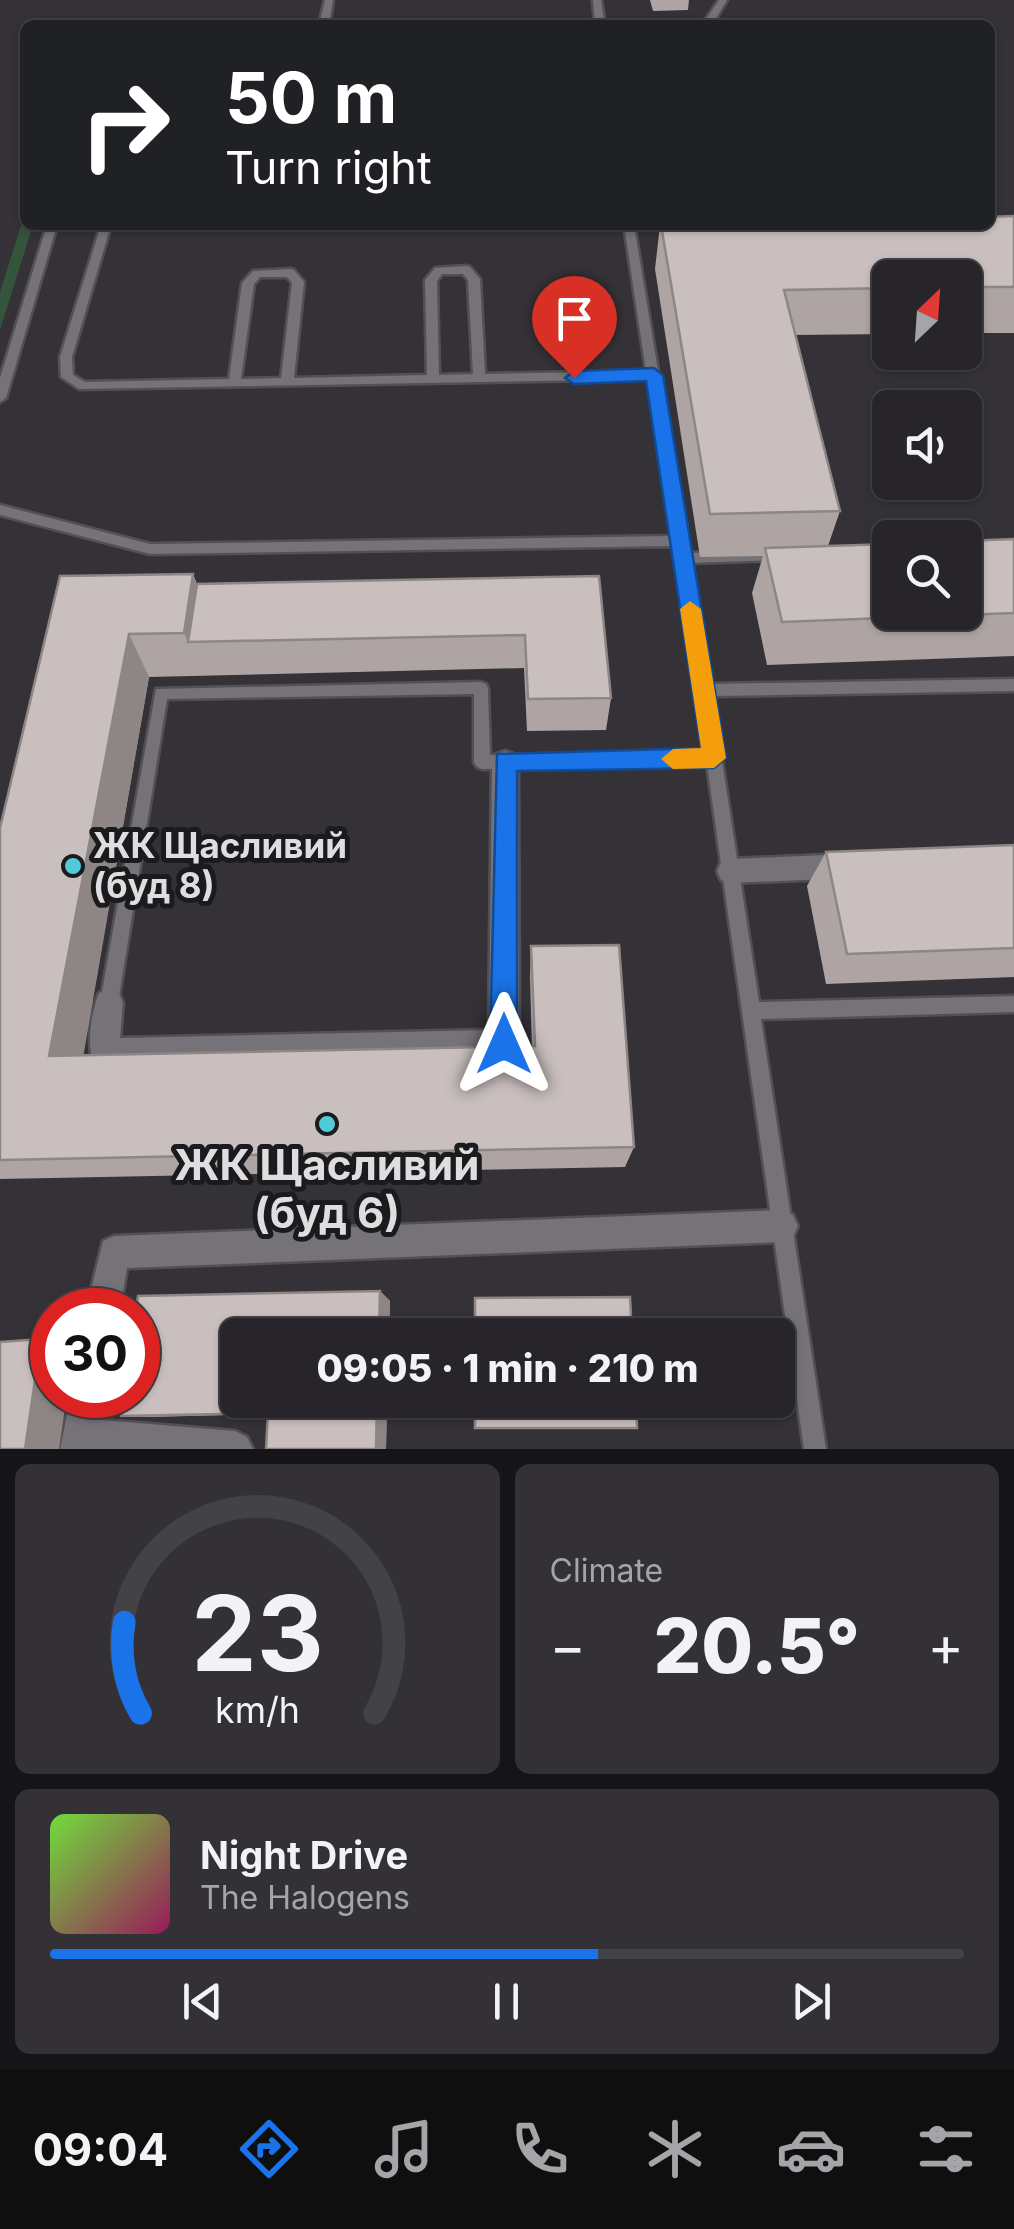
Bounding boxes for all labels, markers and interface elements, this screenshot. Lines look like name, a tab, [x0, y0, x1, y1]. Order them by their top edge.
text: 50 m	[225, 55, 397, 140]
icon: right	[60, 60, 190, 190]
text: Turn right	[225, 140, 432, 195]
north arrow	[872, 260, 982, 370]
map controls	[872, 260, 982, 630]
pin	[532, 276, 617, 379]
icon: arrive	[547, 291, 602, 346]
button: sound	[872, 390, 982, 500]
button: search	[872, 520, 982, 630]
place label: ЖК Щасливий (буд 8)	[93, 824, 347, 906]
marker: ЖК Щасливий (буд 8)	[62, 855, 84, 877]
position arrow	[452, 992, 556, 1096]
marker: ЖК Щасливий (буд 6)	[316, 1113, 338, 1135]
place label: ЖК Щасливий (буд 6)	[175, 1139, 479, 1238]
speed limit sign: 30	[30, 1288, 160, 1418]
text: 09:05 · 1 min · 210 m	[316, 1345, 699, 1391]
text: Climate	[550, 1551, 663, 1590]
text: 23	[191, 1570, 324, 1696]
text: 20.5°	[653, 1600, 860, 1691]
text: −	[550, 1613, 586, 1679]
text: +	[928, 1613, 964, 1679]
text: km/h	[215, 1688, 300, 1732]
text: Night Drive	[200, 1832, 408, 1878]
text: The Halogens	[200, 1878, 410, 1917]
icon: previous	[175, 1974, 230, 2029]
icon: pause	[479, 1974, 534, 2029]
icon: next	[784, 1974, 839, 2029]
icon: directions	[234, 2114, 304, 2184]
icon: music	[369, 2114, 439, 2184]
icon: phone	[505, 2114, 575, 2184]
icon: climate	[640, 2114, 710, 2184]
icon: car	[776, 2114, 846, 2184]
icon: filters	[911, 2114, 981, 2184]
text: 09:04	[33, 2122, 168, 2177]

